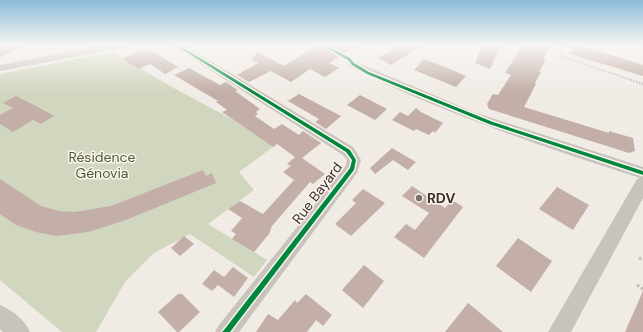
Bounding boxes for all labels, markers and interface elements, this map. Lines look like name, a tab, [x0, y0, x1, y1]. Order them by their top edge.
park label: Résidence Génovia	[69, 148, 136, 182]
street label: Rue Bayard	[288, 159, 346, 227]
place label: RDV	[427, 189, 455, 207]
marker: RDV	[414, 193, 424, 203]

